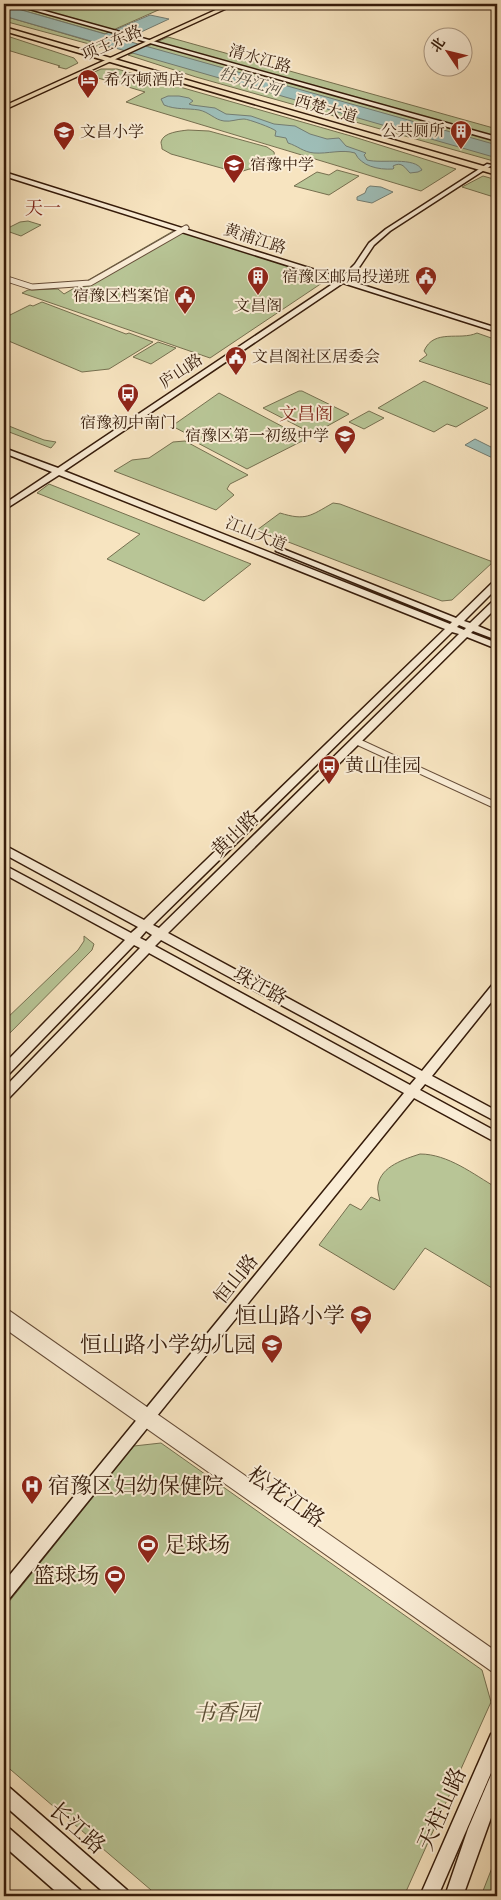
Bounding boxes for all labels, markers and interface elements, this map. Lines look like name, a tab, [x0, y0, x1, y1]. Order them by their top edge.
street label: 项王东路	[78, 20, 146, 66]
north arrow	[424, 28, 474, 78]
text: 北	[426, 34, 450, 56]
street label: 清水江路	[226, 40, 294, 78]
water label: 牡丹江河	[216, 63, 287, 102]
hotel icon: 希尔顿酒店	[76, 68, 100, 99]
place label: 希尔顿酒店	[104, 69, 184, 91]
street label: 西楚大道	[292, 90, 360, 128]
building icon: 公共厕所	[449, 119, 473, 150]
school or university icon: 文昌小学	[52, 120, 76, 151]
place label: 公共厕所	[381, 120, 445, 142]
place label: 文昌小学	[80, 121, 144, 143]
school or university icon: 宿豫中学	[222, 153, 246, 184]
place label: 宿豫中学	[250, 154, 314, 176]
district label: 天一	[25, 196, 61, 221]
street label: 黄浦江路	[221, 219, 289, 259]
building icon: 文昌阁	[246, 265, 270, 296]
public building icon: 宿豫区邮局投递班	[414, 265, 438, 296]
place label: 宿豫区邮局投递班	[282, 266, 410, 288]
public building icon: 宿豫区档案馆	[173, 284, 197, 315]
place label: 宿豫区档案馆	[73, 285, 169, 307]
place label: 文昌阁	[234, 295, 282, 317]
public building icon: 文昌阁社区居委会	[224, 345, 248, 376]
place label: 文昌阁社区居委会	[252, 346, 380, 368]
street label: 庐山路	[155, 348, 207, 394]
bus stop icon: 宿豫初中南门	[116, 382, 140, 413]
district label: 文昌阁	[279, 402, 333, 427]
place label: 宿豫初中南门	[80, 412, 176, 434]
school or university icon: 宿豫区第一初级中学	[333, 424, 357, 455]
place label: 宿豫区第一初级中学	[185, 425, 329, 447]
street label: 江山大道	[222, 512, 290, 556]
place label: 黄山佳园	[345, 753, 421, 779]
bus stop icon: 黄山佳园	[317, 754, 341, 785]
street label: 黄山路	[205, 805, 265, 863]
street label: 珠江路	[229, 961, 291, 1011]
street label: 恒山路	[208, 1249, 264, 1309]
place label: 恒山路小学	[235, 1301, 345, 1331]
school or university icon: 恒山路小学	[349, 1304, 373, 1335]
place label: 恒山路小学幼儿园	[80, 1330, 256, 1360]
school or university icon: 恒山路小学幼儿园	[260, 1333, 284, 1364]
street label: 松花江路	[241, 1459, 331, 1535]
place label: 宿豫区妇幼保健院	[48, 1471, 224, 1501]
hospital icon: 宿豫区妇幼保健院	[20, 1474, 44, 1505]
place label: 足球场	[164, 1530, 230, 1560]
sports icon: 足球场	[136, 1533, 160, 1564]
place label: 篮球场	[33, 1561, 99, 1591]
sports icon: 篮球场	[103, 1564, 127, 1595]
park label: 书香园	[193, 1698, 262, 1728]
street label: 天柱山路	[410, 1763, 474, 1855]
street label: 长江路	[42, 1795, 112, 1861]

